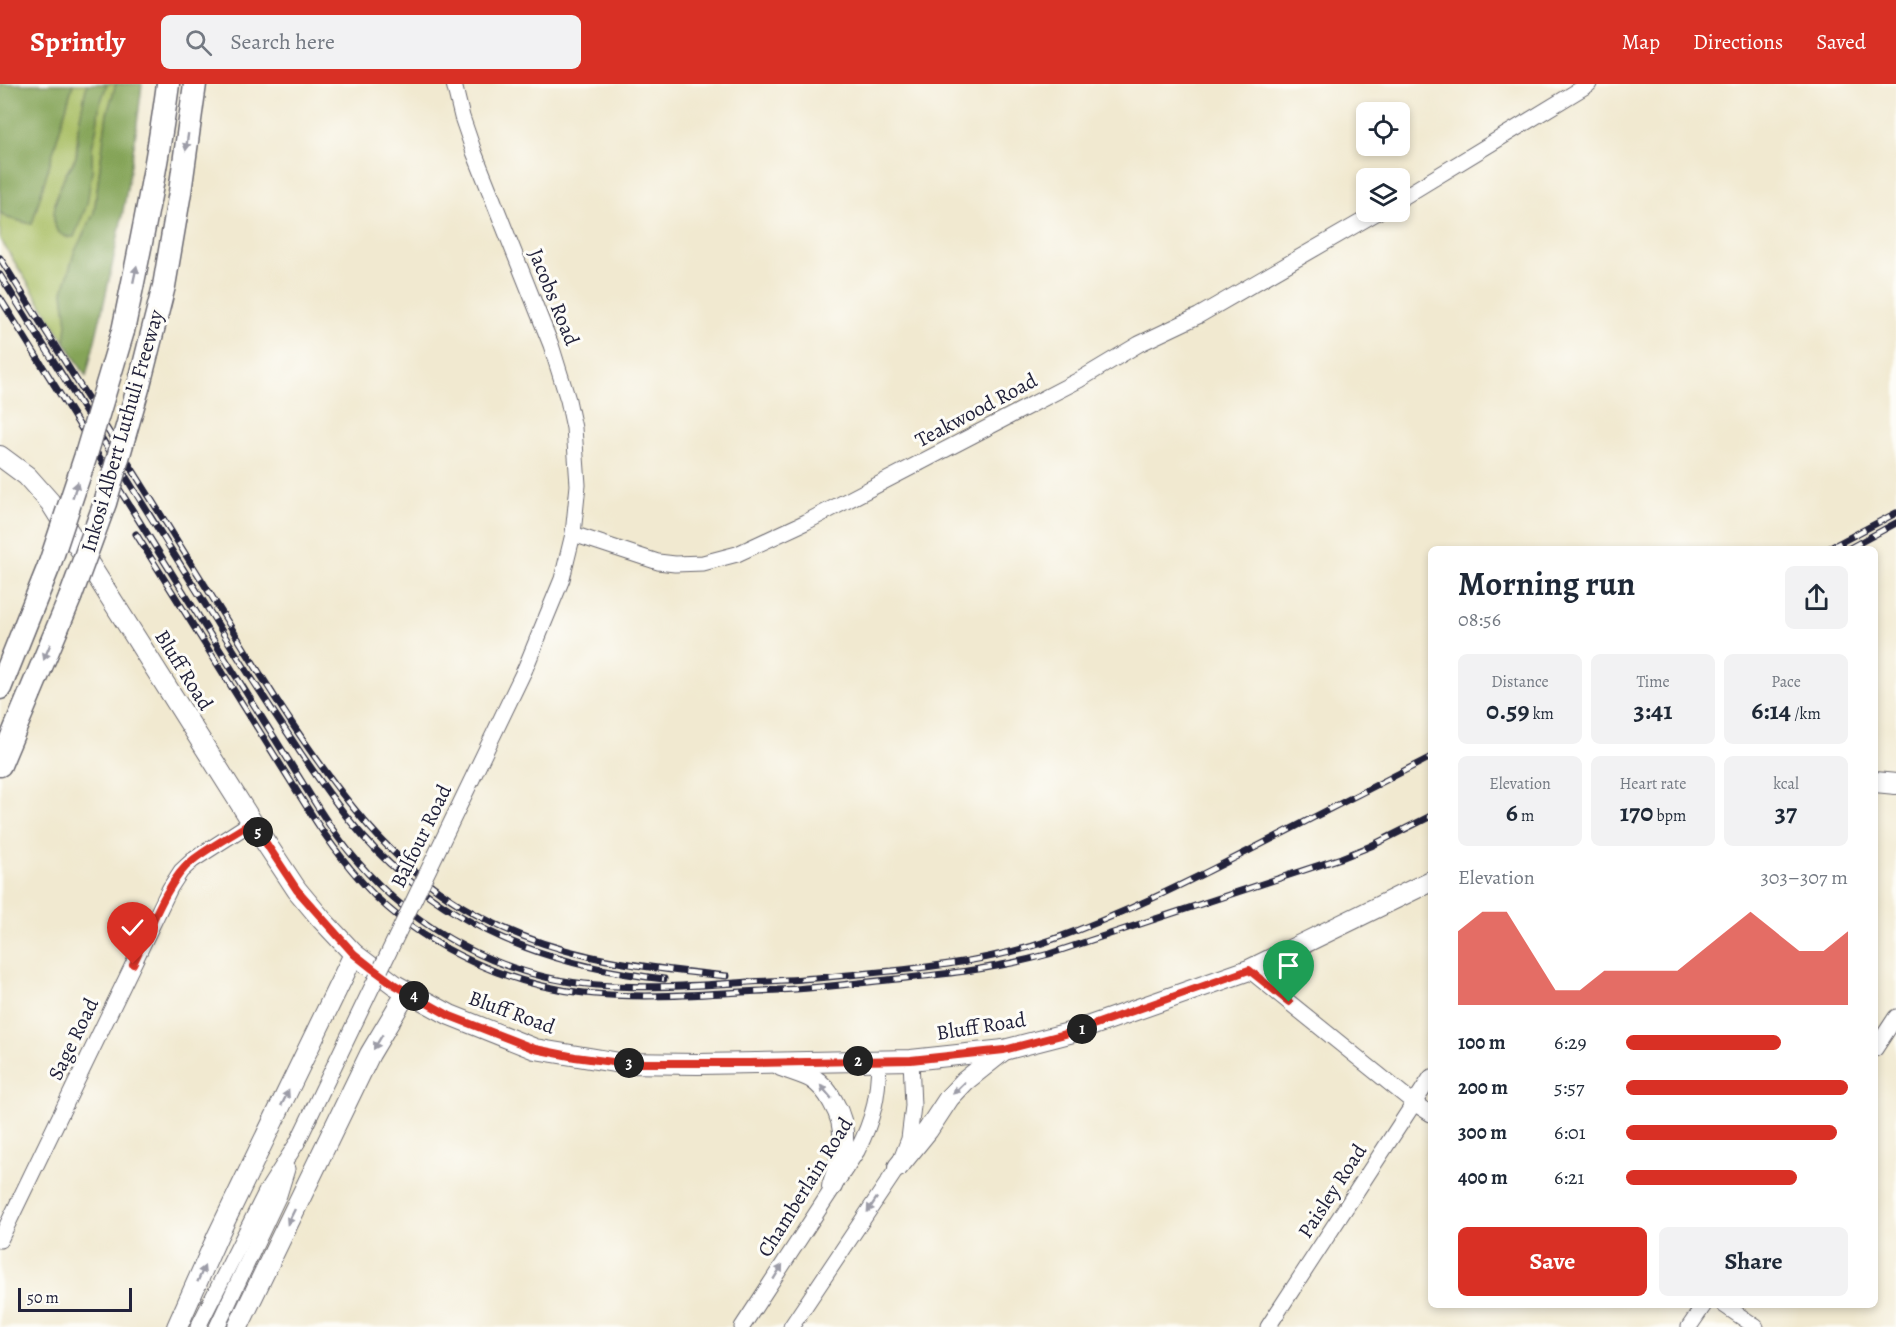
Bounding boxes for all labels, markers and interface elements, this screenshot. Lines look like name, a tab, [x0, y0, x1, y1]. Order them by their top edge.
search box	[161, 15, 581, 69]
text: Sprintly	[30, 23, 125, 61]
icon: search	[182, 26, 215, 59]
text: Search here	[230, 27, 335, 57]
text: Map	[1622, 28, 1660, 56]
text: Directions	[1693, 28, 1783, 56]
text: Saved	[1816, 28, 1866, 56]
map controls	[1356, 102, 1410, 222]
button: locate	[1356, 102, 1410, 156]
one-way arrow	[182, 133, 191, 152]
button: layers	[1356, 168, 1410, 222]
street label: Jacobs Road	[522, 244, 586, 350]
one-way arrow	[131, 264, 140, 283]
street label: Inkosi Albert Luthuli Freeway	[74, 306, 170, 555]
street label: Teakwood Road	[910, 366, 1043, 454]
one-way arrow	[70, 481, 80, 499]
text: Morning run	[1458, 561, 1635, 606]
button: share	[1785, 566, 1848, 629]
text: 08:56	[1458, 606, 1501, 633]
street label: Bluff Road	[148, 624, 220, 716]
one-way arrow	[42, 643, 51, 661]
text: Distance	[1491, 671, 1549, 693]
text: Time	[1636, 671, 1670, 693]
text: Pace	[1771, 671, 1801, 693]
text: 0.59	[1486, 693, 1529, 728]
text: 3:41	[1634, 693, 1672, 728]
text: 6:14	[1751, 693, 1791, 728]
text: km	[1529, 703, 1554, 725]
text: /km	[1791, 703, 1821, 725]
text: Elevation	[1489, 773, 1551, 795]
text: Heart rate	[1620, 773, 1686, 795]
text: kcal	[1773, 773, 1799, 795]
street label: Balfour Road	[384, 779, 458, 892]
text: 6	[1506, 795, 1518, 830]
text: 170	[1620, 795, 1653, 830]
text: 37	[1775, 795, 1797, 830]
text: m	[1518, 805, 1534, 827]
text: bpm	[1653, 805, 1686, 827]
pin: 5	[243, 817, 273, 847]
text: 5	[255, 821, 261, 843]
text: Elevation	[1458, 864, 1535, 891]
text: 303–307 m	[1761, 864, 1848, 891]
pin	[107, 902, 158, 964]
icon: check	[116, 911, 149, 944]
pin	[1263, 940, 1314, 1002]
icon: arrive	[1272, 949, 1305, 982]
pin: 4	[399, 981, 429, 1011]
street label: Bluff Road	[465, 983, 560, 1041]
text: 4	[410, 985, 418, 1007]
street label: Sage Road	[41, 993, 105, 1085]
street label: Bluff Road	[934, 1005, 1028, 1047]
pin: 1	[1067, 1014, 1097, 1044]
text: 1	[1079, 1018, 1085, 1040]
text: 100 m	[1458, 1029, 1506, 1056]
text: 6:29	[1554, 1029, 1587, 1056]
one-way arrow	[372, 1034, 383, 1050]
pin: 2	[843, 1046, 873, 1076]
pin: 3	[614, 1048, 644, 1078]
text: 2	[854, 1050, 862, 1072]
text: 3	[626, 1052, 632, 1074]
text: 200 m	[1458, 1074, 1508, 1101]
text: 5:57	[1554, 1074, 1584, 1101]
one-way arrow	[951, 1081, 966, 1095]
one-way arrow	[819, 1084, 832, 1100]
one-way arrow	[280, 1089, 289, 1106]
street label: Chamberlain Road	[751, 1111, 860, 1262]
text: 300 m	[1458, 1119, 1507, 1146]
text: 6:01	[1554, 1119, 1586, 1146]
street label: Paisley Road	[1291, 1138, 1373, 1244]
text: 400 m	[1458, 1164, 1508, 1191]
text: 6:21	[1554, 1164, 1584, 1191]
one-way arrow	[867, 1197, 878, 1213]
one-way arrow	[287, 1209, 296, 1226]
button: Save	[1458, 1227, 1647, 1296]
button: Share	[1659, 1227, 1848, 1296]
one-way arrow	[196, 1264, 206, 1282]
one-way arrow	[772, 1264, 783, 1280]
scale bar	[18, 1285, 132, 1312]
text: 50 m	[27, 1287, 59, 1309]

